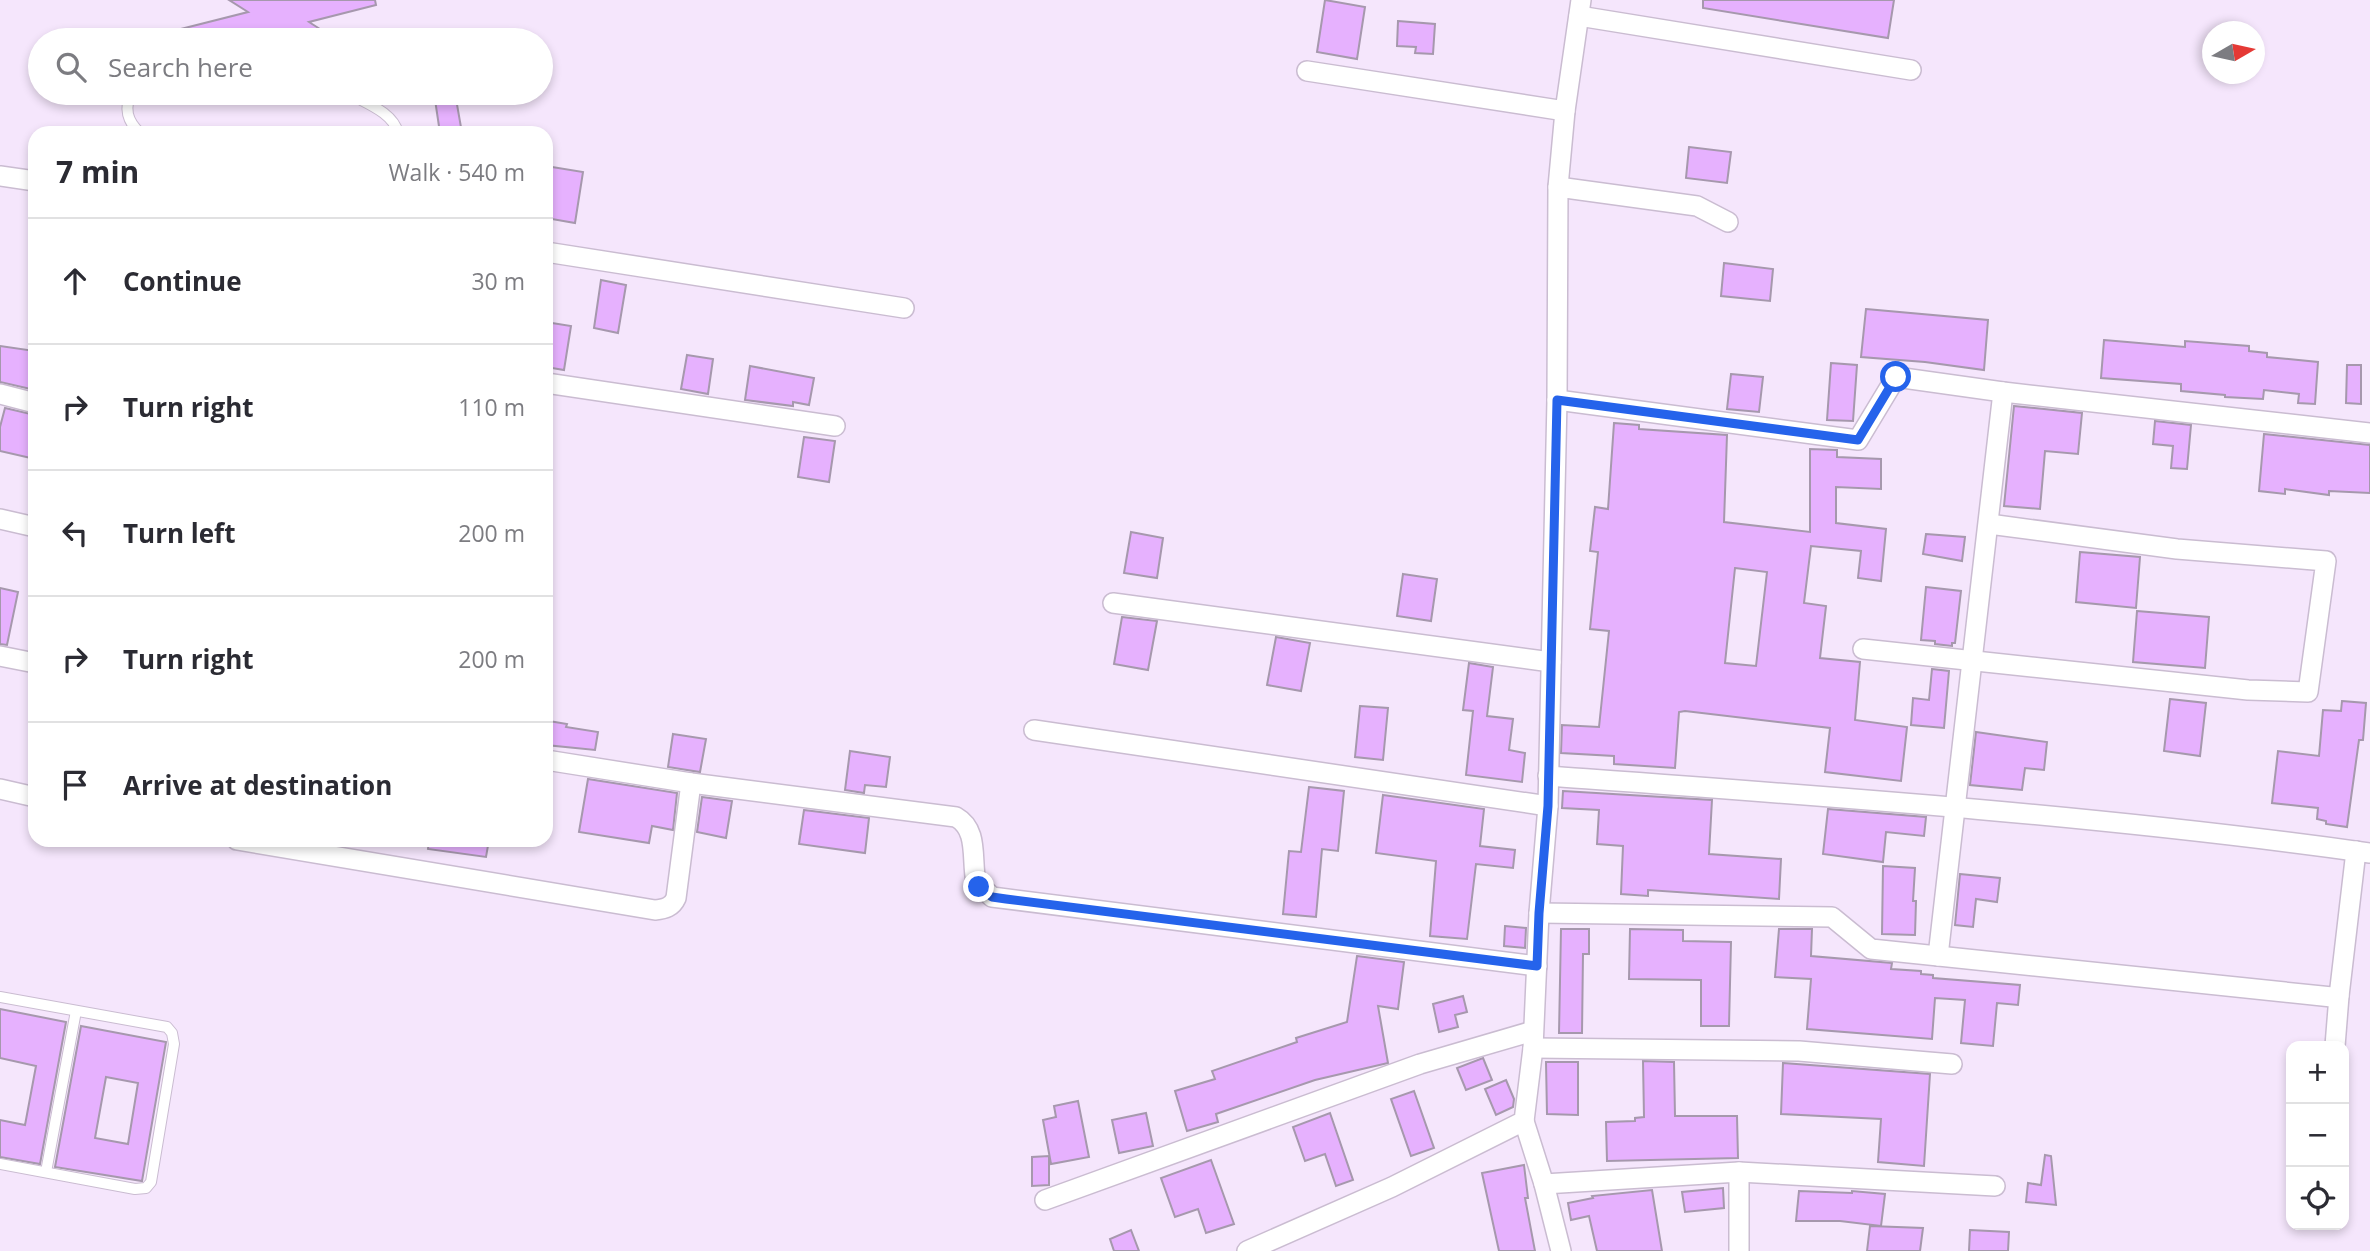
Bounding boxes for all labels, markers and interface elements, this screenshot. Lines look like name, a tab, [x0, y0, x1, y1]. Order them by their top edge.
north arrow	[2202, 21, 2265, 84]
search box	[28, 28, 553, 105]
icon: search	[52, 48, 90, 86]
text: Search here	[108, 49, 253, 85]
text: 7 min	[56, 151, 139, 192]
text: Walk · 540 m	[388, 156, 525, 188]
icon: ahead	[56, 262, 94, 300]
text: Continue	[123, 263, 242, 299]
text: 30 m	[471, 265, 525, 297]
route start	[1880, 361, 1911, 392]
icon: right	[56, 388, 94, 426]
text: Turn right	[123, 389, 254, 425]
text: 110 m	[458, 391, 525, 423]
icon: left	[56, 514, 94, 552]
text: Turn left	[123, 515, 235, 551]
text: 200 m	[458, 517, 525, 549]
icon: right	[56, 640, 94, 678]
text: Turn right	[123, 641, 254, 677]
text: 200 m	[458, 643, 525, 675]
icon: arrive	[56, 766, 94, 804]
text: Arrive at destination	[123, 767, 392, 803]
route end	[963, 871, 994, 902]
map controls	[2286, 1041, 2349, 1230]
button: +	[2286, 1041, 2349, 1104]
button: −	[2286, 1104, 2349, 1167]
button: locate	[2286, 1167, 2349, 1230]

